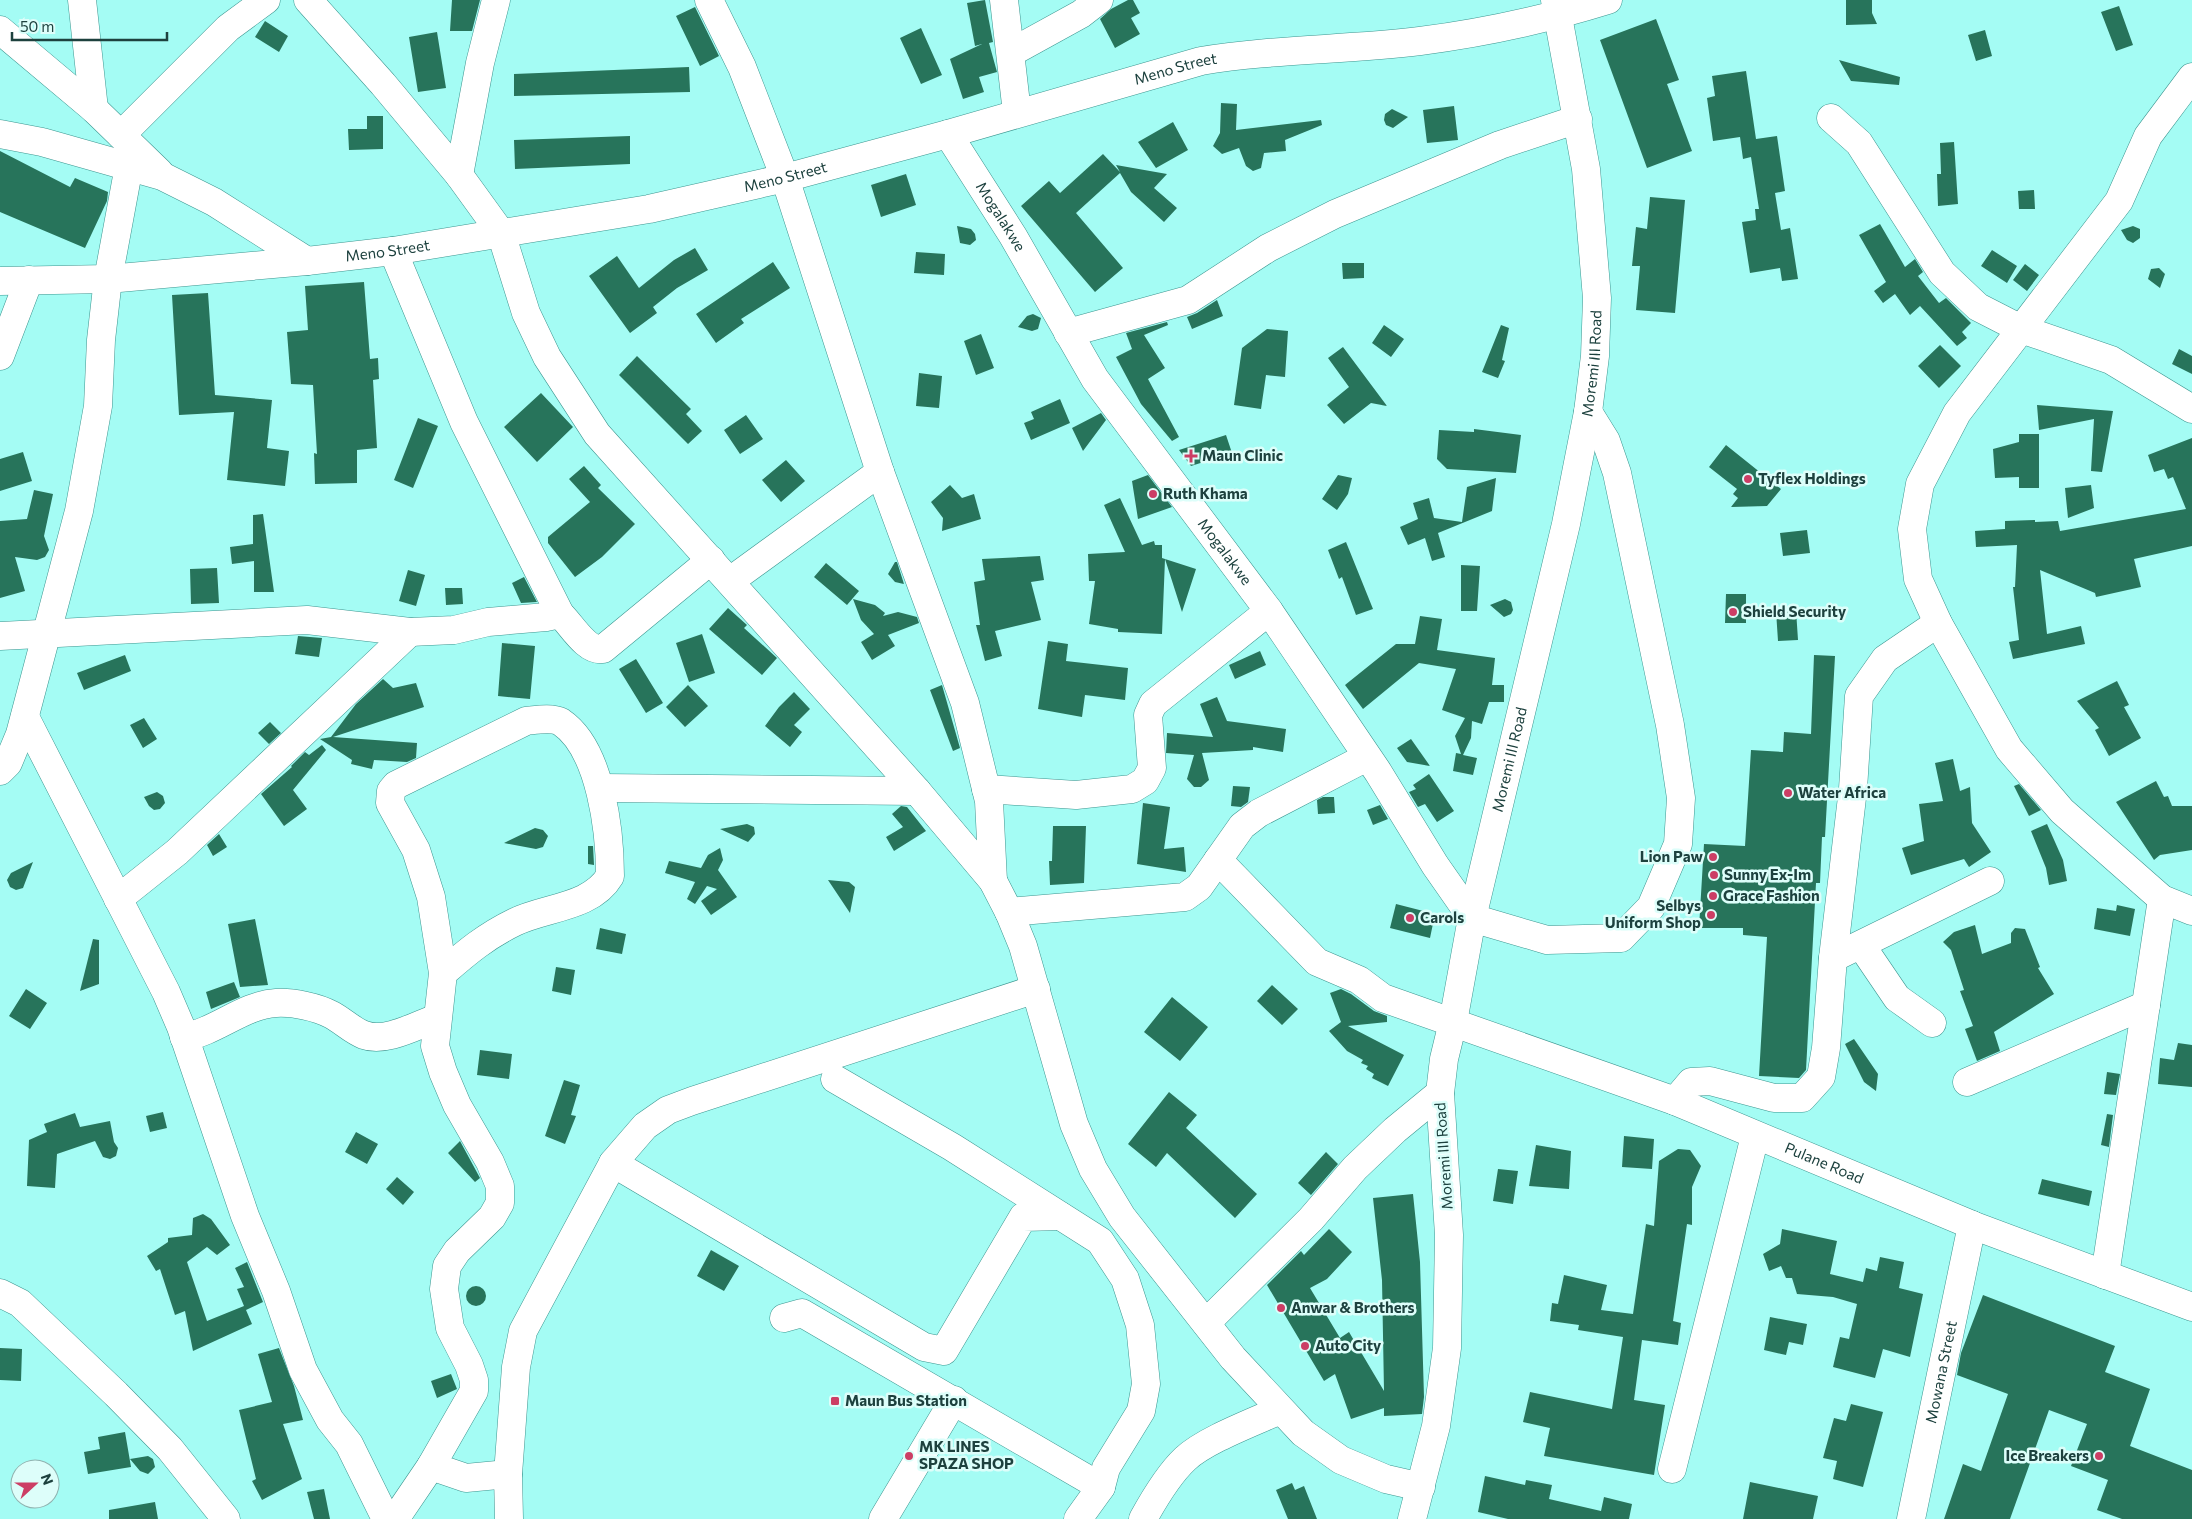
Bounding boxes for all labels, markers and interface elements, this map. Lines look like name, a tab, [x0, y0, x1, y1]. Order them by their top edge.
scale bar	[12, 10, 168, 42]
text: 50 m	[20, 17, 54, 35]
street label: Meno Street	[1132, 49, 1218, 88]
street label: Meno Street	[742, 157, 829, 195]
street label: Mogalakwe	[973, 178, 1030, 254]
street label: Meno Street	[344, 235, 431, 264]
street label: Moremi III Road	[1577, 310, 1605, 418]
place label: Maun Clinic	[1202, 446, 1283, 464]
marker: Maun Clinic	[1184, 449, 1198, 463]
place label: Tyflex Holdings	[1758, 469, 1866, 487]
marker: Tyflex Holdings	[1742, 473, 1754, 485]
place label: Ruth Khama	[1163, 484, 1248, 502]
marker: Ruth Khama	[1147, 488, 1159, 500]
street label: Mogalakwe	[1195, 514, 1256, 588]
place label: Shield Security	[1743, 602, 1847, 620]
marker: Shield Security	[1727, 606, 1739, 618]
street label: Moremi III Road	[1488, 705, 1530, 814]
place label: Water Africa	[1798, 783, 1886, 801]
marker: Water Africa	[1782, 787, 1794, 799]
place label: Lion Paw	[1640, 847, 1704, 865]
marker: Lion Paw	[1707, 851, 1719, 863]
place label: Sunny Ex-Im	[1724, 865, 1811, 883]
marker: Sunny Ex-Im	[1708, 869, 1720, 881]
place label: Grace Fashion	[1723, 886, 1820, 904]
marker: Grace Fashion	[1707, 890, 1719, 902]
place label: Selbys Uniform Shop	[1605, 896, 1701, 931]
place label: Carols	[1420, 908, 1464, 926]
marker: Selbys Uniform Shop	[1705, 909, 1717, 921]
marker: Carols	[1404, 912, 1416, 924]
street label: Moremi III Road	[1430, 1102, 1456, 1210]
street label: Pulane Road	[1782, 1138, 1867, 1187]
place label: Anwar & Brothers	[1291, 1298, 1415, 1316]
marker: Anwar & Brothers	[1275, 1302, 1287, 1314]
street label: Mowana Street	[1921, 1319, 1960, 1425]
place label: Auto City	[1315, 1336, 1382, 1354]
marker: Auto City	[1299, 1340, 1311, 1352]
place label: Maun Bus Station	[845, 1391, 967, 1409]
marker: Maun Bus Station	[829, 1395, 841, 1407]
place label: MK LINES SPAZA SHOP	[919, 1437, 1014, 1472]
place label: Ice Breakers	[2005, 1446, 2089, 1464]
marker: MK LINES SPAZA SHOP	[903, 1450, 915, 1462]
marker: Ice Breakers	[2093, 1450, 2105, 1462]
north arrow	[10, 1459, 60, 1509]
text: N	[38, 1471, 57, 1487]

